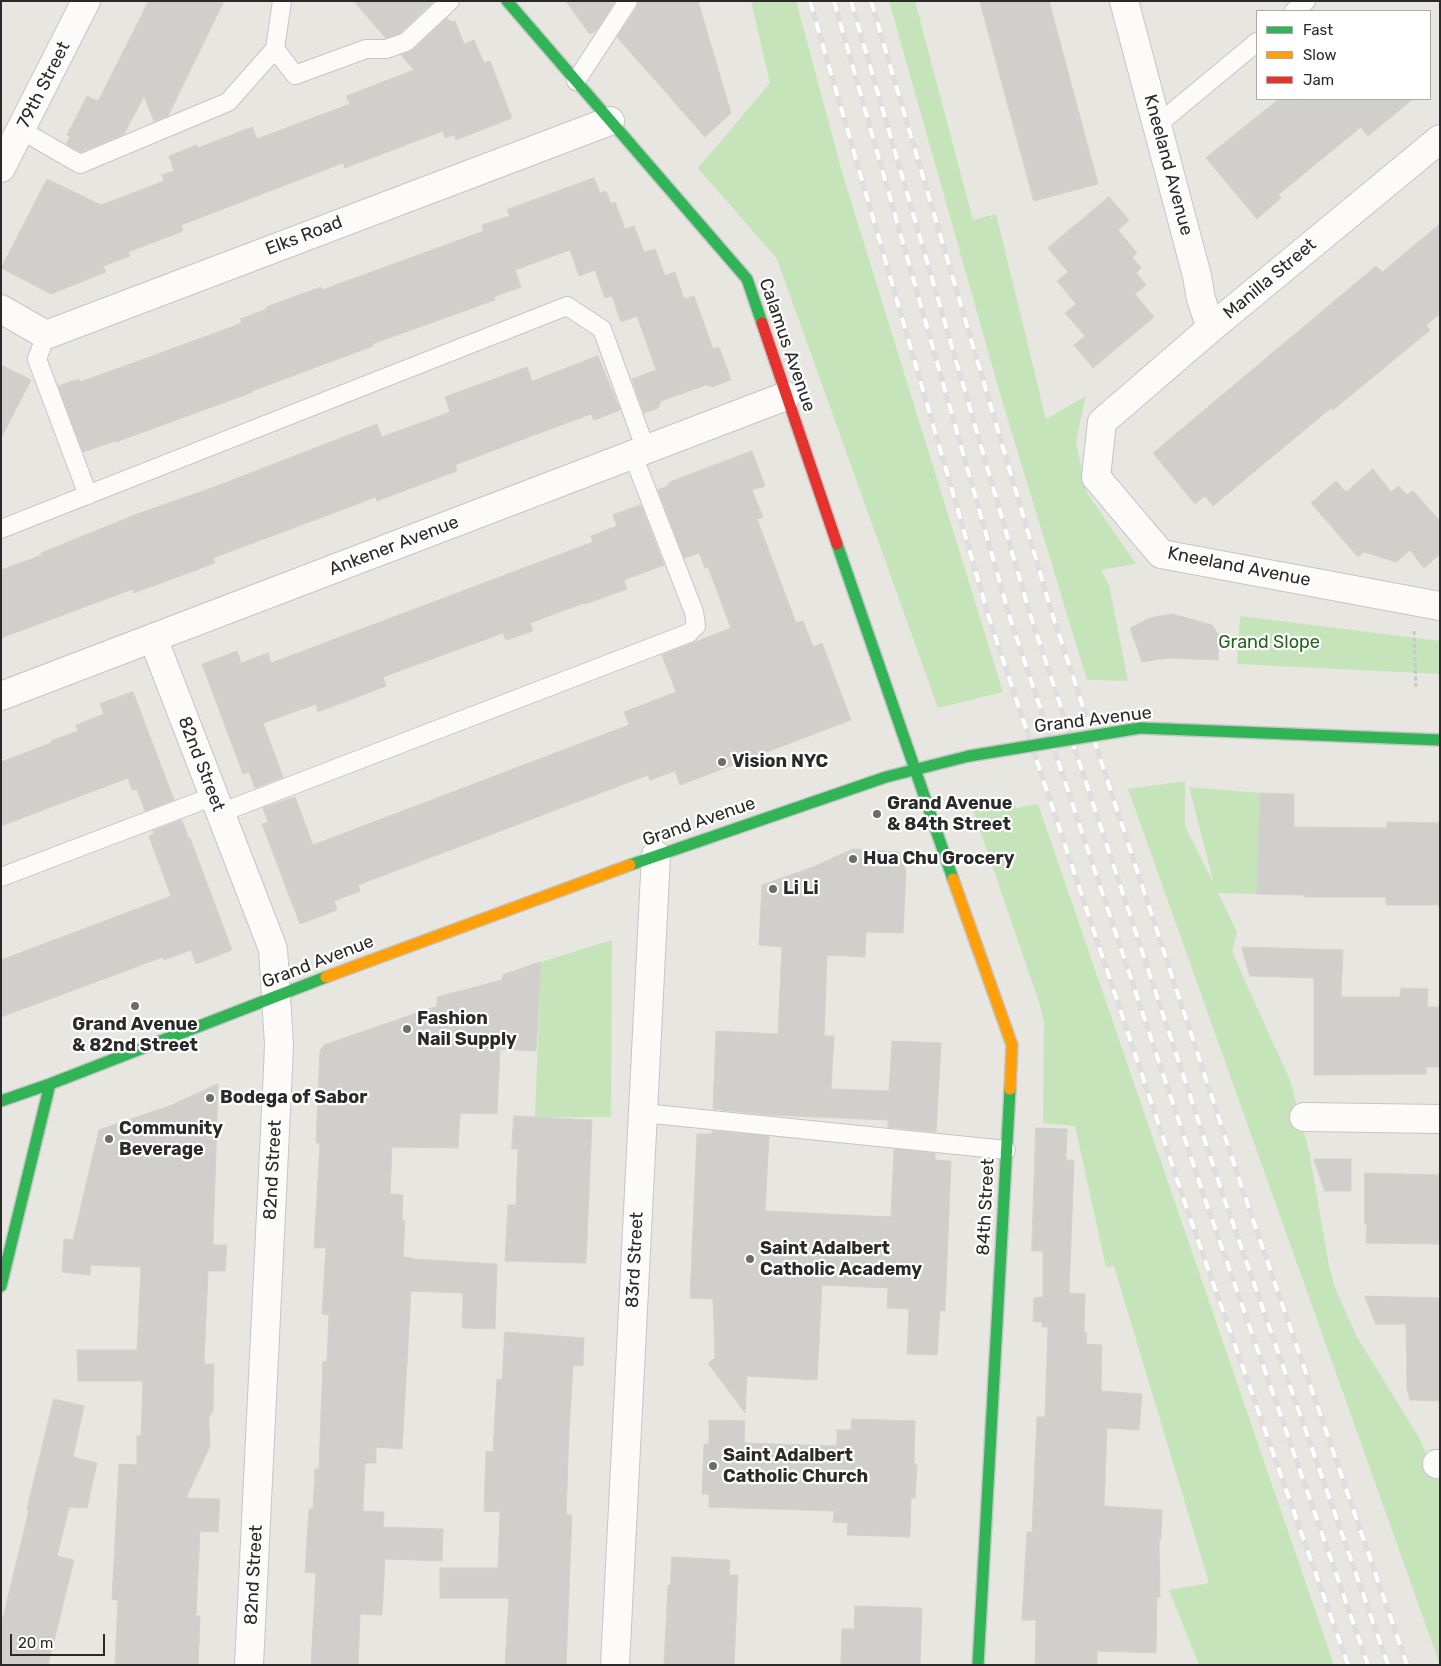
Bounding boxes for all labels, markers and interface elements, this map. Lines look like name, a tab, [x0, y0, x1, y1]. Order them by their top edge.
legend	[1256, 10, 1431, 100]
text: Fast	[1303, 21, 1333, 39]
street label: 79th Street	[13, 38, 75, 132]
text: Slow	[1303, 46, 1336, 64]
text: Jam	[1303, 71, 1334, 89]
street label: Kneeland Avenue	[1139, 92, 1197, 238]
street label: Elks Road	[262, 211, 346, 261]
street label: Manilla Street	[1219, 234, 1321, 324]
street label: Calamus Avenue	[754, 275, 820, 415]
street label: Ankener Avenue	[326, 511, 462, 581]
street label: Kneeland Avenue	[1166, 543, 1312, 591]
park label: Grand Slope	[1218, 632, 1320, 654]
street label: Grand Avenue	[1033, 702, 1153, 738]
street label: 82nd Street	[173, 713, 229, 815]
place label: Vision NYC	[732, 751, 828, 773]
marker: Vision NYC	[716, 756, 728, 768]
street label: Grand Avenue	[640, 793, 758, 851]
place label: Grand Avenue & 84th Street	[887, 793, 1012, 836]
marker: Grand Avenue & 84th Street	[871, 808, 883, 820]
place label: Hua Chu Grocery	[863, 848, 1014, 870]
marker: Hua Chu Grocery	[847, 853, 859, 865]
place label: Li Li	[783, 878, 819, 900]
marker: Li Li	[767, 883, 779, 895]
street label: Grand Avenue	[259, 931, 377, 993]
marker: Grand Avenue & 82nd Street	[129, 1000, 141, 1012]
place label: Fashion Nail Supply	[417, 1008, 517, 1050]
place label: Grand Avenue & 82nd Street	[72, 1014, 198, 1056]
marker: Fashion Nail Supply	[401, 1023, 413, 1035]
place label: Bodega of Sabor	[220, 1087, 367, 1109]
marker: Bodega of Sabor	[204, 1092, 216, 1104]
place label: Community Beverage	[119, 1118, 223, 1160]
street label: 82nd Street	[260, 1119, 286, 1221]
marker: Community Beverage	[103, 1133, 115, 1145]
street label: 84th Street	[973, 1158, 999, 1256]
street label: 83rd Street	[622, 1211, 648, 1309]
place label: Saint Adalbert Catholic Academy	[760, 1238, 922, 1280]
marker: Saint Adalbert Catholic Academy	[744, 1253, 756, 1265]
place label: Saint Adalbert Catholic Church	[723, 1445, 868, 1488]
marker: Saint Adalbert Catholic Church	[707, 1460, 719, 1472]
street label: 82nd Street	[241, 1524, 267, 1626]
scale bar	[12, 1624, 108, 1656]
text: 20 m	[18, 1634, 53, 1652]

